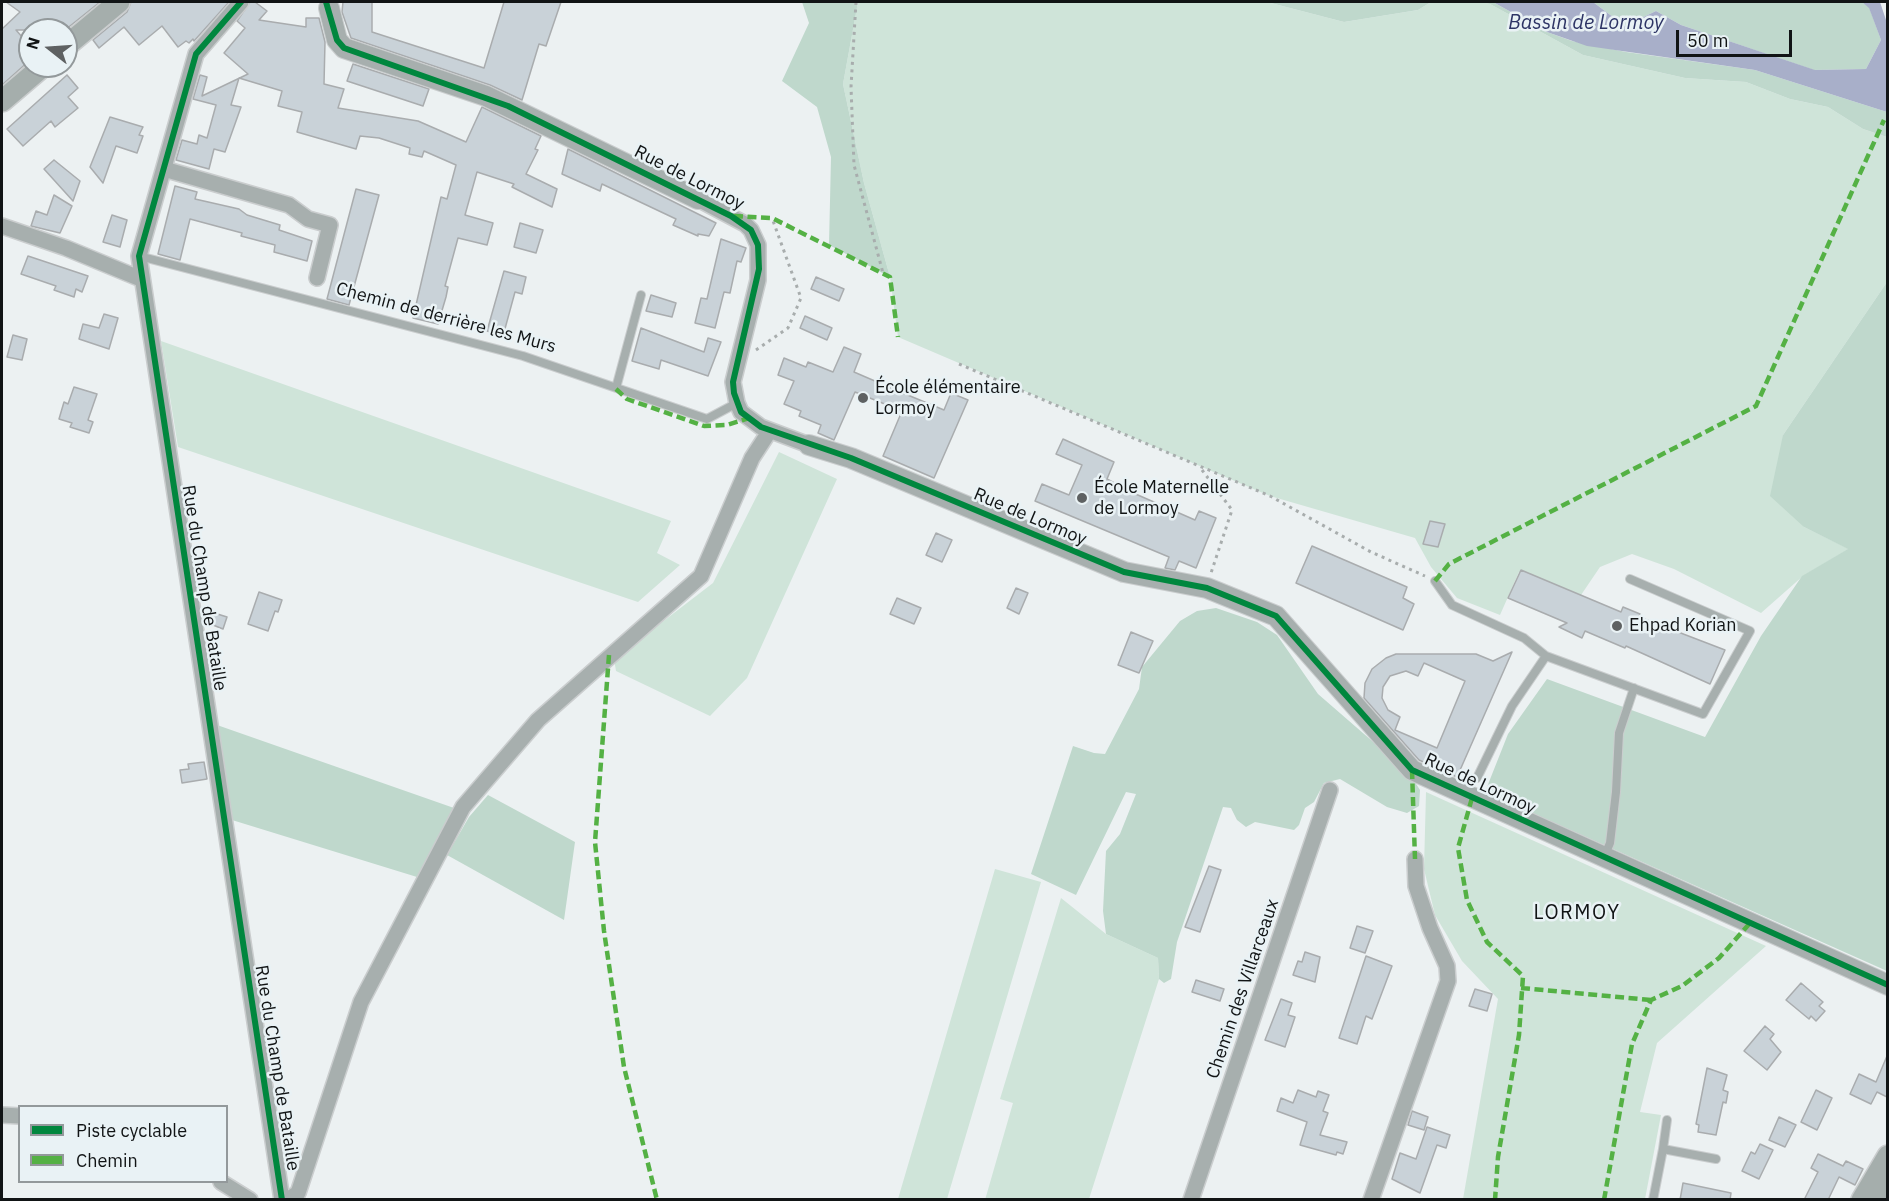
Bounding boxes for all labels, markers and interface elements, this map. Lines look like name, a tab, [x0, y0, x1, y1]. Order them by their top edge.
water label: Bassin de Lormoy	[1508, 11, 1664, 35]
north arrow	[18, 18, 78, 78]
scale bar	[1679, 18, 1794, 56]
text: 50 m	[1687, 29, 1729, 52]
text: N	[21, 35, 44, 52]
street label: Rue de Lormoy	[630, 141, 748, 215]
street label: Chemin de derrière les Murs	[334, 278, 558, 358]
place label: École élémentaire Lormoy	[875, 377, 1021, 420]
marker: École élémentaire Lormoy	[856, 391, 870, 405]
place label: École Maternelle de Lormoy	[1094, 477, 1229, 520]
street label: Rue de Lormoy	[970, 483, 1090, 551]
street label: Rue du Champ de Bataille	[177, 484, 231, 692]
marker: École Maternelle de Lormoy	[1075, 491, 1089, 505]
place label: Ehpad Korian	[1629, 615, 1736, 637]
marker: Ehpad Korian	[1610, 619, 1624, 633]
street label: Rue de Lormoy	[1421, 749, 1539, 819]
street label: Chemin des Villarceaux	[1202, 896, 1284, 1082]
district label: LORMOY	[1533, 901, 1621, 925]
street label: Rue du Champ de Bataille	[250, 964, 304, 1172]
legend	[18, 1105, 228, 1183]
text: Piste cyclable	[76, 1119, 187, 1142]
text: Chemin	[76, 1149, 138, 1172]

